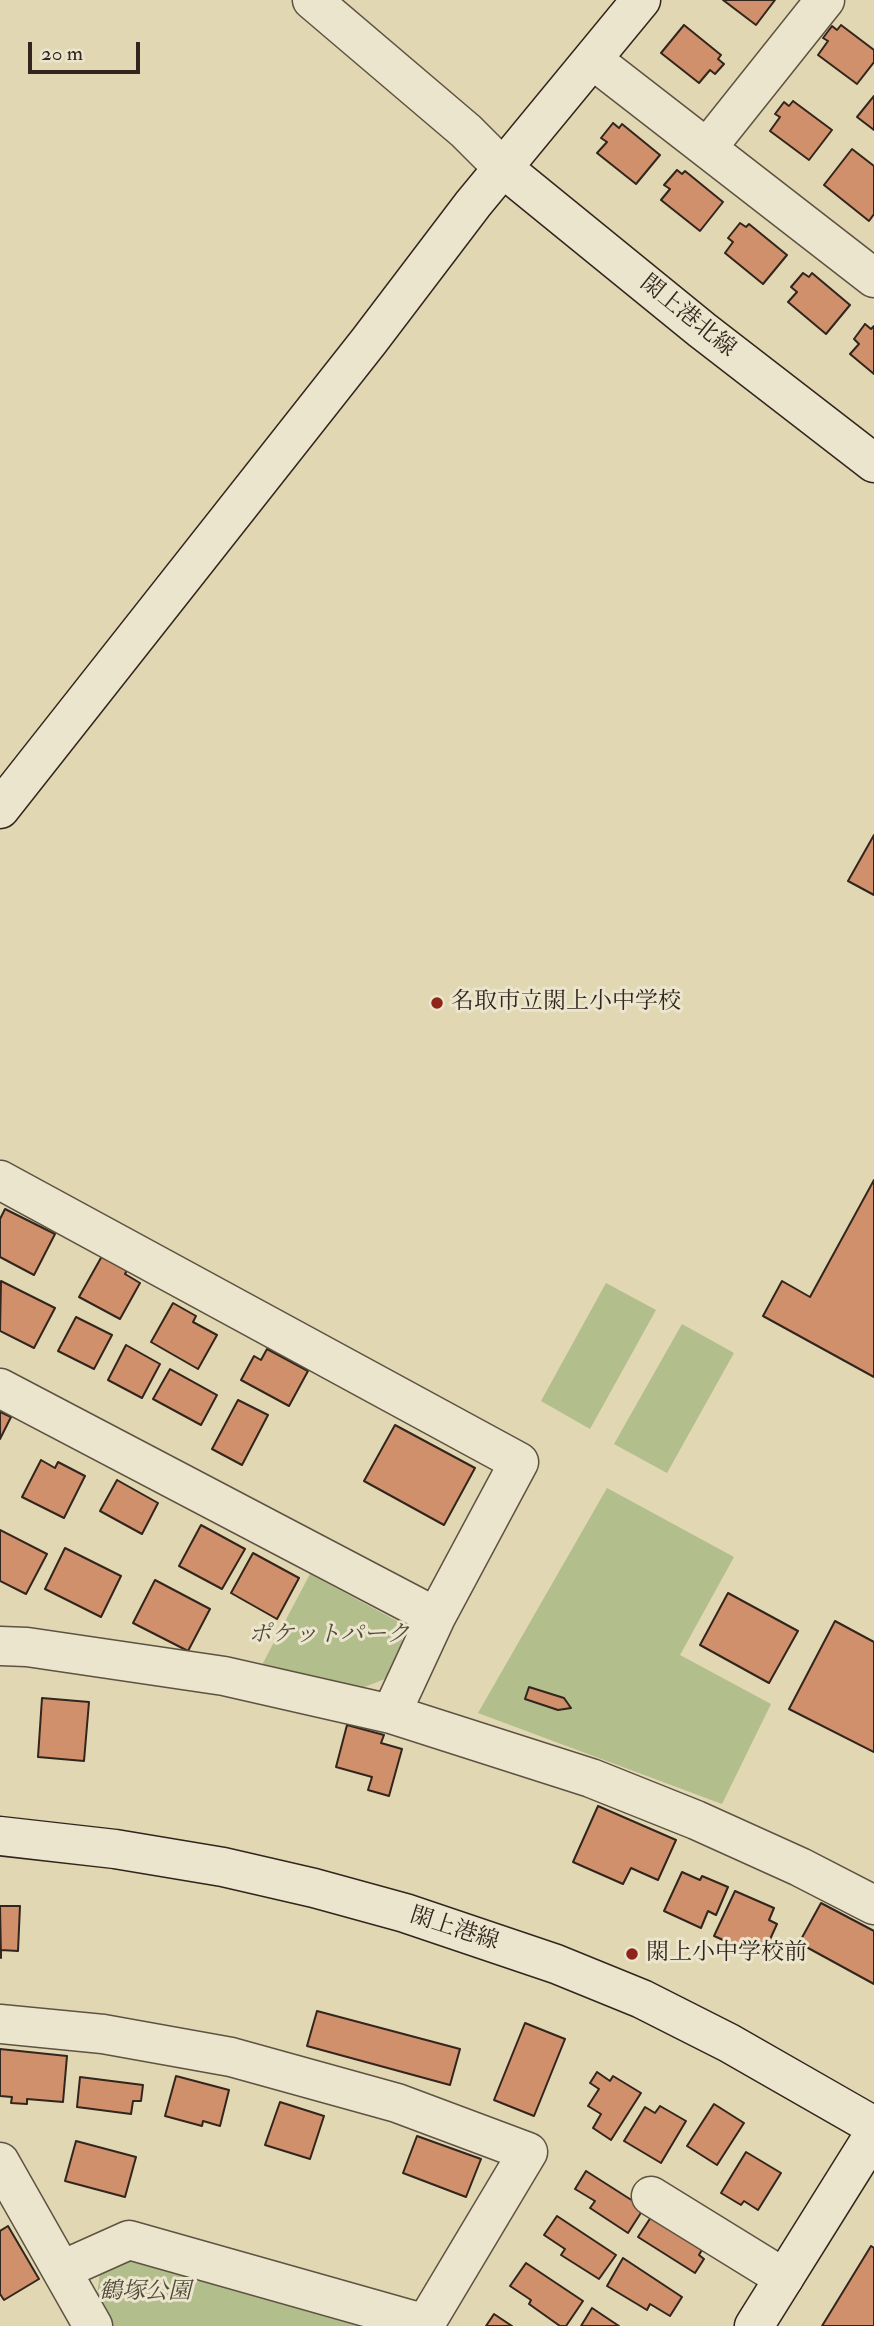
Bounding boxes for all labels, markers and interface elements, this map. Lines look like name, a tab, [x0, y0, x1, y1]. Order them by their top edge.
scale bar	[32, 28, 144, 72]
text: 20 m	[41, 40, 83, 67]
street label: 閖上港北線	[634, 270, 740, 364]
place label: 名取市立閖上小中学校	[451, 989, 681, 1017]
marker: 名取市立閖上小中学校	[429, 995, 445, 1011]
park label: ポケットパーク	[249, 1622, 409, 1650]
street label: 閖上港線	[406, 1903, 502, 1957]
place label: 閖上小中学校前	[646, 1940, 807, 1968]
marker: 閖上小中学校前	[624, 1946, 640, 1962]
park label: 鶴塚公園	[99, 2279, 191, 2307]

